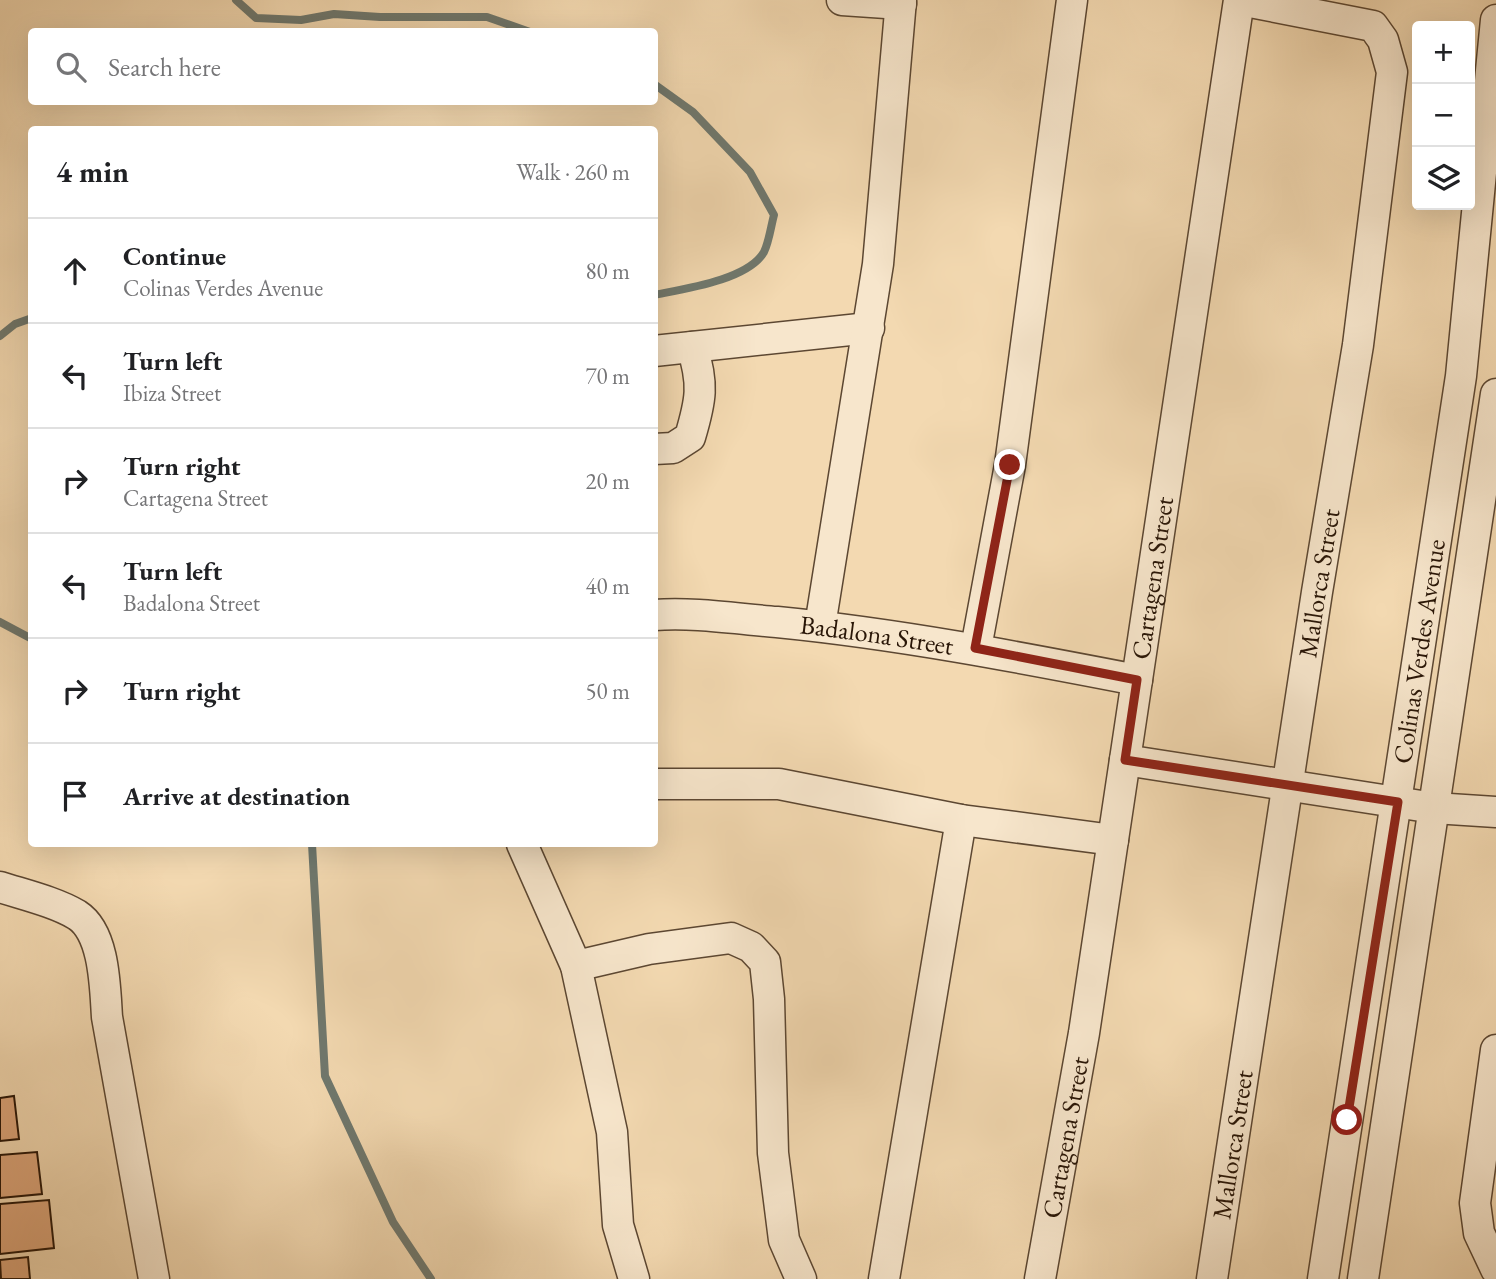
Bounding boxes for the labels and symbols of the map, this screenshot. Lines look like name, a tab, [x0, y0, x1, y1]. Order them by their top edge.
route end	[994, 449, 1025, 480]
street label: Cartagena Street	[1123, 494, 1181, 662]
street label: Mallorca Street	[1290, 506, 1348, 660]
street label: Colinas Verdes Avenue	[1385, 537, 1453, 766]
street label: Badalona Street	[798, 608, 956, 663]
street label: Cartagena Street	[1034, 1054, 1097, 1221]
street label: Mallorca Street	[1204, 1068, 1261, 1221]
route start	[1331, 1104, 1362, 1135]

